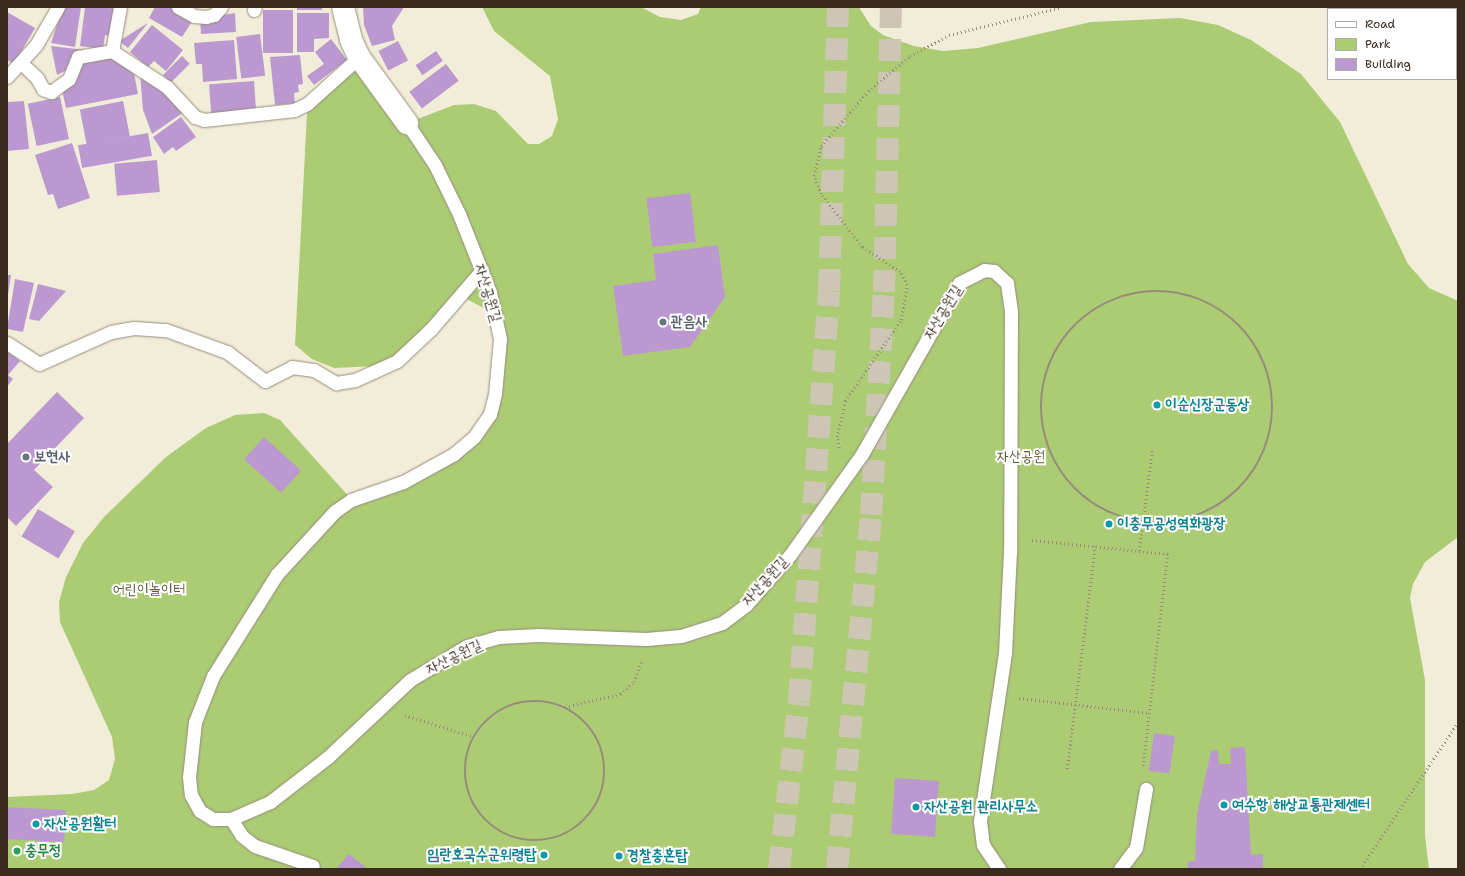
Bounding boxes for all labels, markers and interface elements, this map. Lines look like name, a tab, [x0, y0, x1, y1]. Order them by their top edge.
legend	[1327, 8, 1457, 80]
text: Road	[1365, 16, 1395, 32]
text: Park	[1365, 36, 1391, 52]
text: Building	[1365, 56, 1411, 72]
street label: 자산공원길	[471, 262, 505, 324]
street label: 자산공원길	[920, 281, 966, 343]
place label: 관음사	[671, 313, 707, 331]
marker: 관음사	[658, 317, 668, 327]
place label: 이순신장군동상	[1165, 396, 1249, 414]
marker: 이순신장군동상	[1152, 400, 1162, 410]
place label: 보현사	[34, 448, 70, 466]
park label: 자산공원	[997, 448, 1045, 466]
marker: 보현사	[21, 452, 31, 462]
place label: 이충무공성역화광장	[1117, 515, 1226, 533]
marker: 이충무공성역화광장	[1104, 519, 1114, 529]
street label: 자산공원길	[738, 553, 792, 609]
park label: 어린이놀이터	[113, 581, 185, 599]
street label: 자산공원길	[423, 636, 485, 678]
place label: 여수항 해상교통관제센터	[1232, 796, 1370, 814]
place label: 자산공원 관리사무소	[924, 798, 1038, 816]
marker: 여수항 해상교통관제센터	[1219, 800, 1229, 810]
marker: 자산공원 관리사무소	[911, 802, 921, 812]
place label: 자산공원활터	[44, 815, 116, 833]
marker: 자산공원활터	[31, 819, 41, 829]
place label: 충무정	[25, 842, 61, 860]
marker: 충무정	[12, 846, 22, 856]
place label: 임란호국수군위령탑	[427, 846, 536, 864]
place label: 경찰충혼탑	[627, 847, 687, 865]
marker: 임란호국수군위령탑	[539, 850, 549, 860]
marker: 경찰충혼탑	[614, 851, 624, 861]

